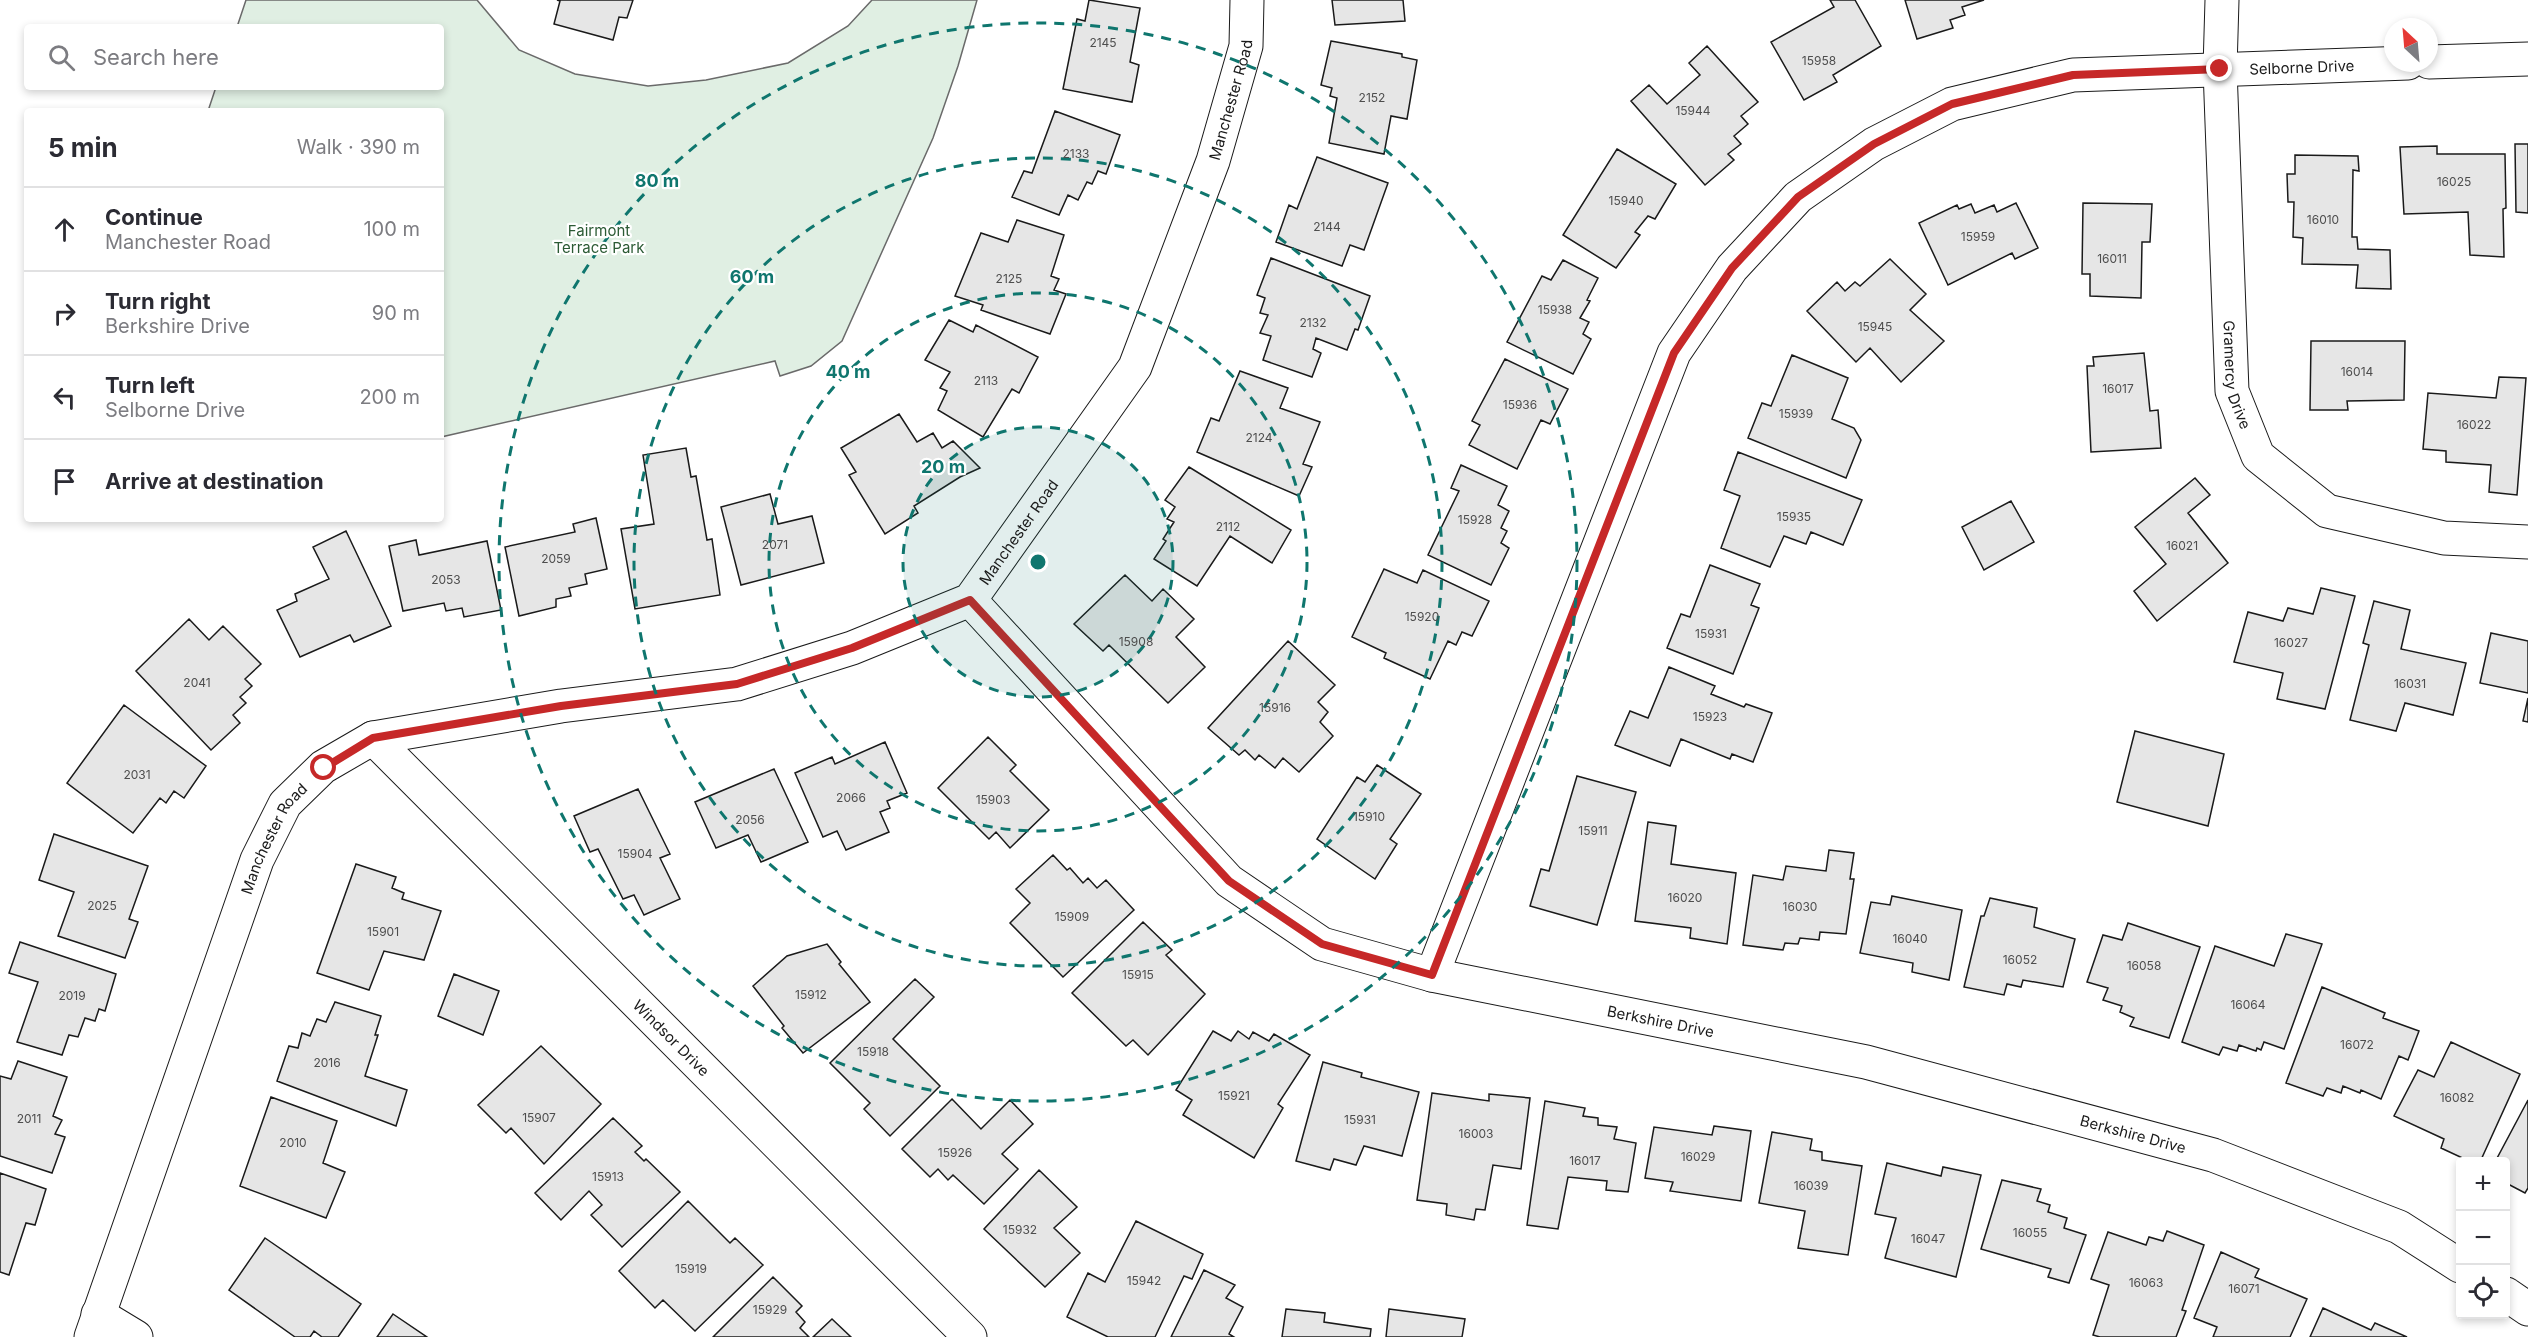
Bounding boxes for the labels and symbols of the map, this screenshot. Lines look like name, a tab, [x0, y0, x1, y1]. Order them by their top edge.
north arrow	[2384, 18, 2438, 72]
house number: 2145	[1089, 35, 1117, 50]
street label: Manchester Road	[1204, 39, 1256, 162]
house number: 15958	[1802, 53, 1836, 68]
route end	[2206, 55, 2232, 81]
street label: Selborne Drive	[2249, 55, 2355, 78]
house number: 2152	[1359, 90, 1385, 105]
house number: 15944	[1675, 103, 1711, 118]
house number: 2133	[1062, 146, 1090, 161]
text: 80 m	[635, 170, 679, 191]
house number: 16025	[2437, 174, 2471, 189]
house number: 15940	[1609, 193, 1643, 208]
house number: 16010	[2307, 212, 2339, 227]
house number: 2144	[1313, 219, 1341, 234]
park label: Fairmont Terrace Park	[554, 221, 645, 257]
house number: 15959	[1961, 229, 1995, 244]
house number: 16011	[2097, 251, 2127, 266]
text: 60 m	[730, 266, 774, 287]
house number: 2125	[996, 271, 1022, 286]
house number: 15938	[1538, 302, 1572, 317]
house number: 2132	[1300, 315, 1326, 330]
house number: 15945	[1858, 319, 1892, 334]
street label: Gramercy Drive	[2220, 320, 2256, 432]
text: 40 m	[826, 361, 871, 382]
house number: 16014	[2341, 364, 2374, 379]
house number: 2113	[974, 373, 998, 388]
house number: 16017	[2102, 381, 2134, 396]
house number: 15936	[1503, 397, 1537, 412]
house number: 15939	[1779, 406, 1813, 421]
house number: 16022	[2457, 417, 2491, 432]
house number: 2124	[1245, 430, 1273, 445]
text: 20 m	[921, 456, 965, 477]
street label: Manchester Road	[975, 476, 1062, 588]
house number: 15935	[1777, 509, 1811, 524]
house number: 15928	[1458, 512, 1492, 527]
house number: 2112	[1216, 519, 1240, 534]
house number: 2071	[762, 537, 788, 552]
house number: 16021	[2166, 538, 2198, 553]
house number: 2059	[541, 551, 571, 566]
centre of rings	[1028, 552, 1048, 572]
house number: 2053	[431, 572, 461, 587]
house number: 15920	[1405, 609, 1439, 624]
house number: 15931	[1695, 626, 1727, 641]
house number: 15908	[1119, 634, 1153, 649]
house number: 16027	[2274, 635, 2308, 650]
house number: 2041	[183, 675, 211, 690]
house number: 16031	[2394, 676, 2426, 691]
house number: 15916	[1259, 700, 1291, 715]
house number: 15923	[1693, 709, 1727, 724]
route start	[310, 754, 336, 780]
house number: 2031	[123, 767, 151, 782]
street label: Manchester Road	[236, 779, 311, 897]
house number: 2066	[836, 790, 866, 805]
house number: 15903	[976, 792, 1010, 807]
house number: 15910	[1353, 809, 1385, 824]
house number: 2056	[735, 812, 765, 827]
house number: 15911	[1578, 823, 1608, 838]
house number: 15904	[618, 846, 653, 861]
house number: 16020	[1668, 890, 1702, 905]
house number: 2025	[87, 898, 117, 913]
house number: 16030	[1783, 899, 1817, 914]
house number: 15909	[1055, 909, 1089, 924]
house number: 15901	[367, 924, 399, 939]
house number: 16040	[1892, 931, 1928, 946]
house number: 16052	[2003, 952, 2037, 967]
house number: 16058	[2127, 958, 2161, 973]
house number: 15915	[1122, 967, 1154, 982]
house number: 15912	[795, 987, 827, 1002]
house number: 2019	[58, 988, 86, 1003]
street label: Windsor Drive	[629, 995, 714, 1080]
house number: 16064	[2230, 997, 2266, 1012]
street label: Berkshire Drive	[1605, 1001, 1716, 1041]
house number: 16072	[2340, 1037, 2374, 1052]
house number: 15918	[857, 1044, 889, 1059]
house number: 2016	[313, 1055, 341, 1070]
house number: 15921	[1218, 1088, 1250, 1103]
house number: 16082	[2440, 1090, 2474, 1105]
house number: 15907	[522, 1110, 556, 1125]
street label: Berkshire Drive	[2078, 1110, 2188, 1157]
house number: 2011	[17, 1111, 41, 1126]
house number: 15931	[1344, 1112, 1376, 1127]
house number: 16003	[1459, 1126, 1493, 1141]
house number: 2010	[279, 1135, 307, 1150]
house number: 15926	[938, 1145, 972, 1160]
house number: 16029	[1681, 1149, 1715, 1164]
house number: 16017	[1569, 1153, 1601, 1168]
house number: 15913	[592, 1169, 624, 1184]
house number: 16039	[1794, 1178, 1828, 1193]
house number: 15932	[1003, 1222, 1037, 1237]
house number: 16055	[2013, 1225, 2047, 1240]
house number: 16047	[1911, 1231, 1945, 1246]
house number: 15919	[675, 1261, 707, 1276]
house number: 15942	[1127, 1273, 1161, 1288]
house number: 16063	[2129, 1275, 2163, 1290]
house number: 16071	[2228, 1281, 2260, 1296]
house number: 15929	[753, 1302, 787, 1317]

